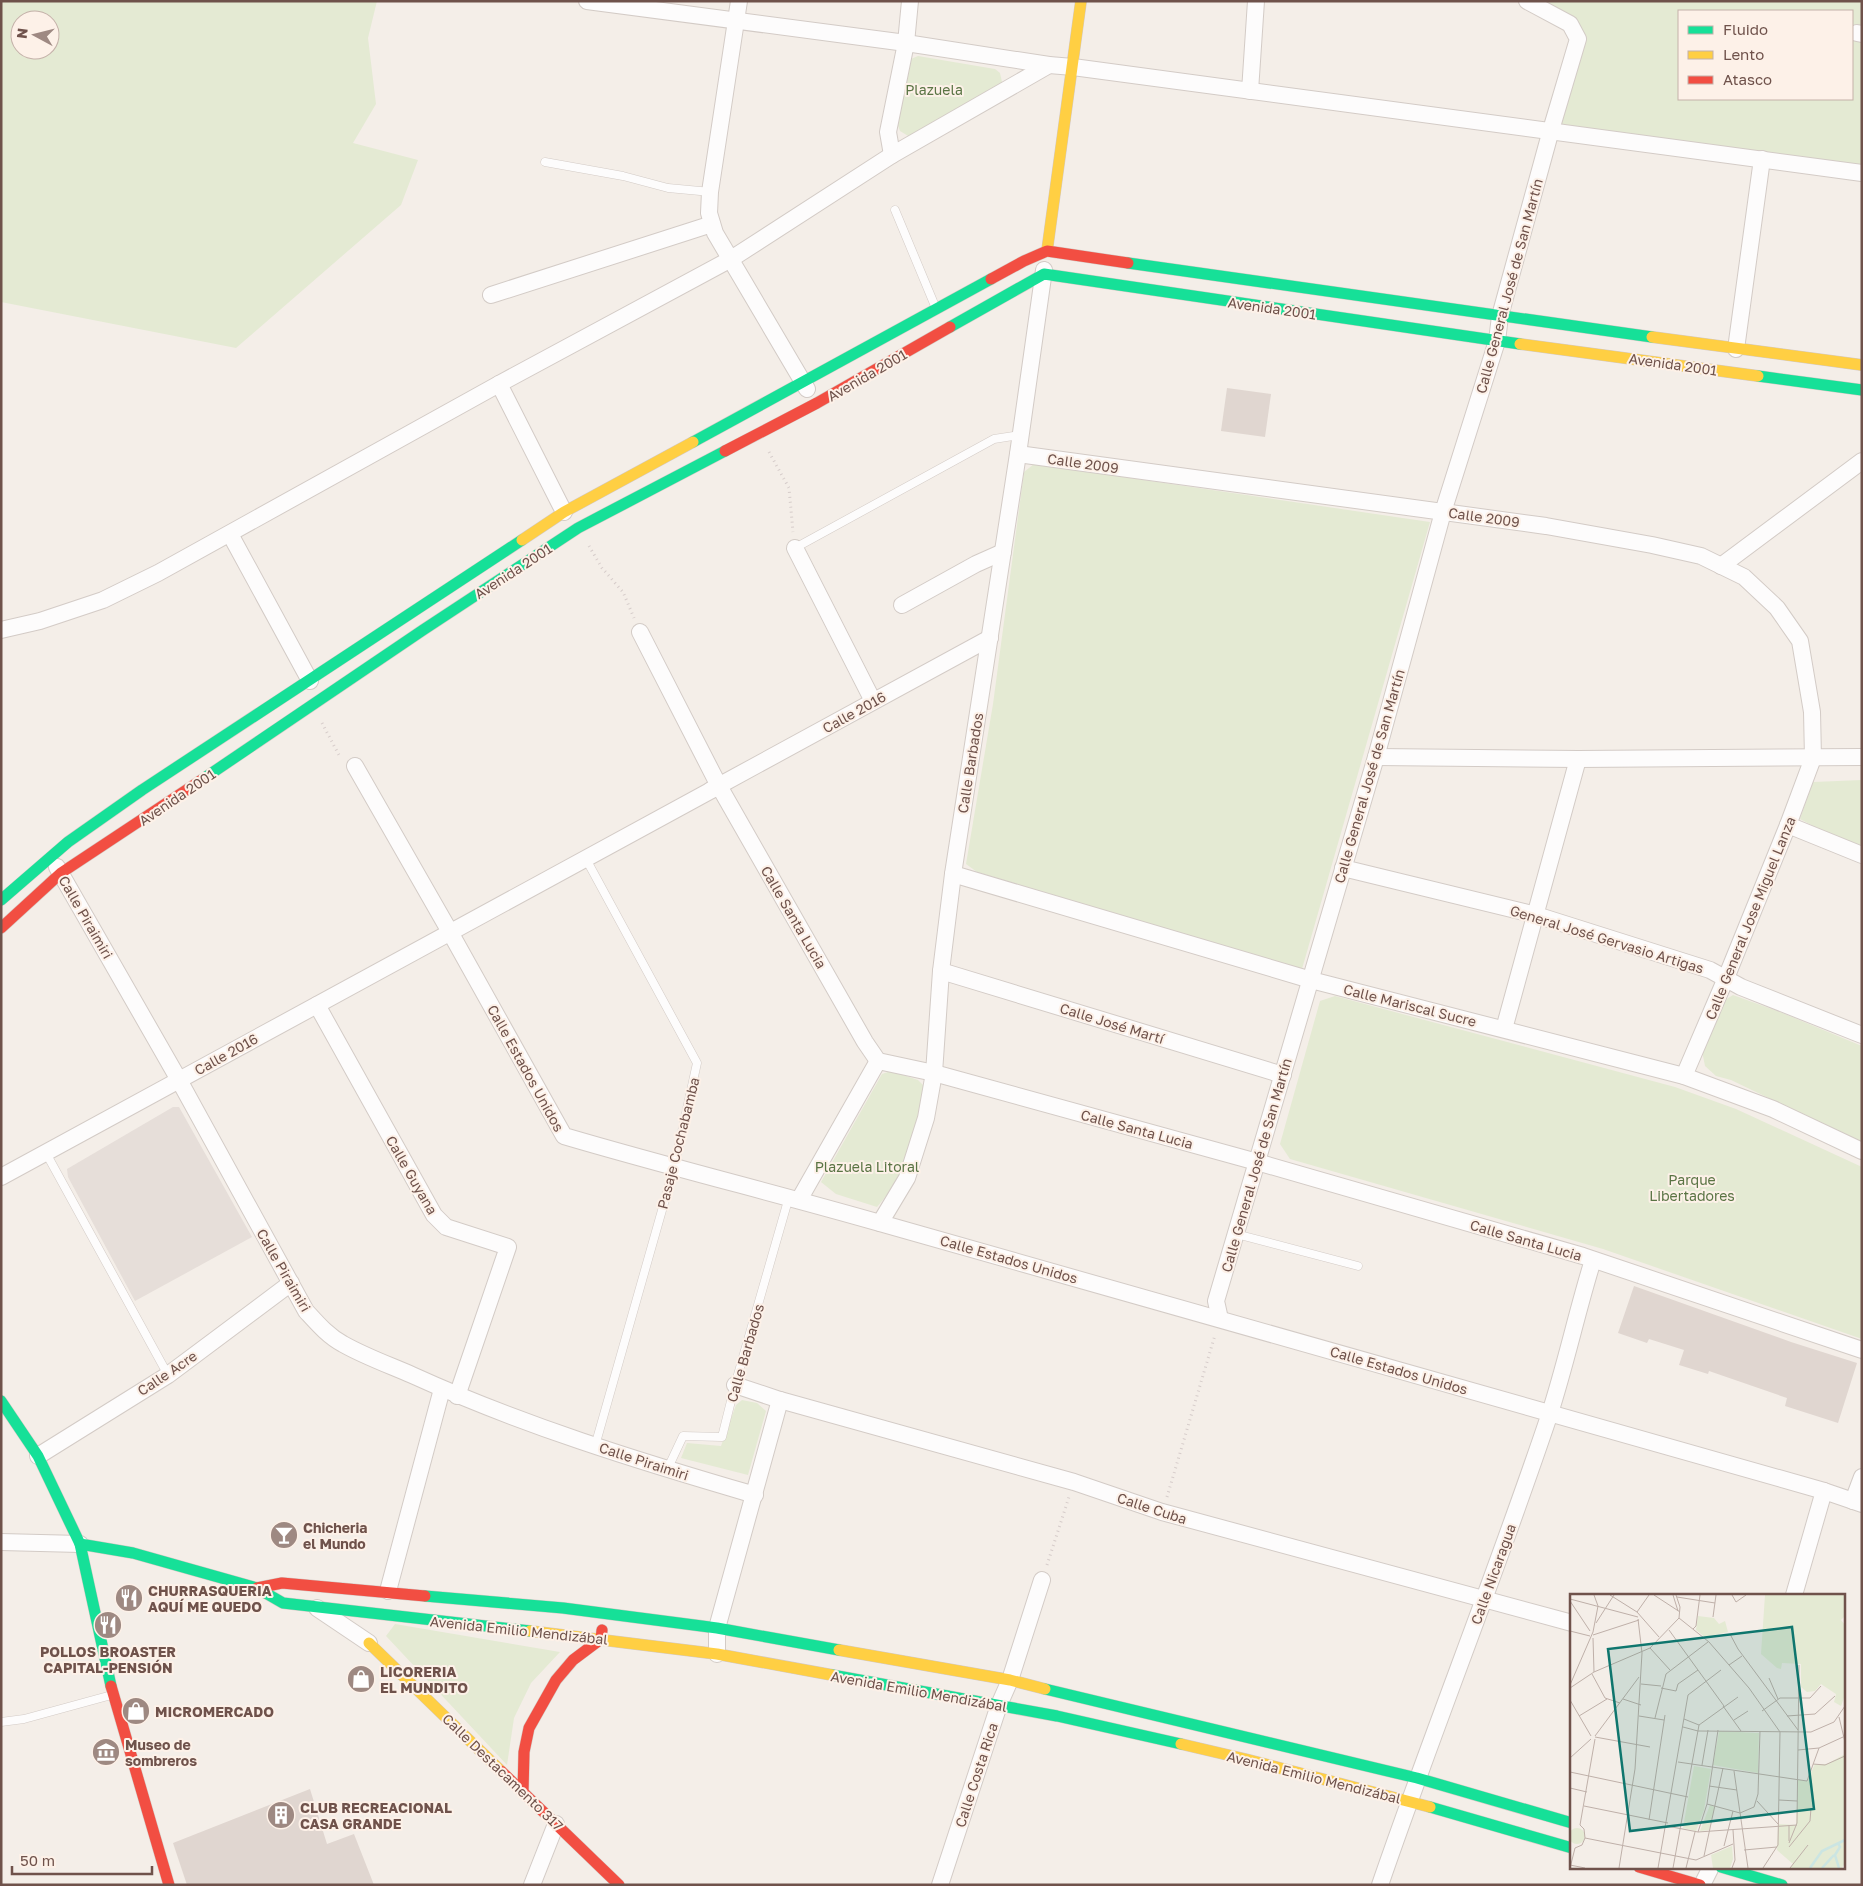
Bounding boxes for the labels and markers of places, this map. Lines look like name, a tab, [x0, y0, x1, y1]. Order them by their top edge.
place label: Chicheria el Mundo	[303, 1519, 367, 1552]
bar icon: Chicheria el Mundo	[269, 1520, 299, 1550]
place label: CHURRASQUERIA AQUÍ ME QUEDO	[148, 1582, 272, 1615]
restaurant icon: CHURRASQUERIA AQUÍ ME QUEDO	[114, 1583, 144, 1613]
restaurant icon: POLLOS BROASTER CAPITAL-PENSIÓN	[93, 1610, 123, 1640]
place label: POLLOS BROASTER CAPITAL-PENSIÓN	[40, 1643, 176, 1676]
place label: LICORERIA EL MUNDITO	[380, 1663, 468, 1696]
shop icon: LICORERIA EL MUNDITO	[346, 1664, 376, 1694]
shop icon: MICROMERCADO	[121, 1696, 151, 1726]
place label: MICROMERCADO	[155, 1703, 274, 1720]
place label: Museo de sombreros	[125, 1736, 197, 1769]
museum icon: Museo de sombreros	[91, 1737, 121, 1767]
place label: CLUB RECREACIONAL CASA GRANDE	[300, 1799, 452, 1832]
building icon: CLUB RECREACIONAL CASA GRANDE	[266, 1800, 296, 1830]

